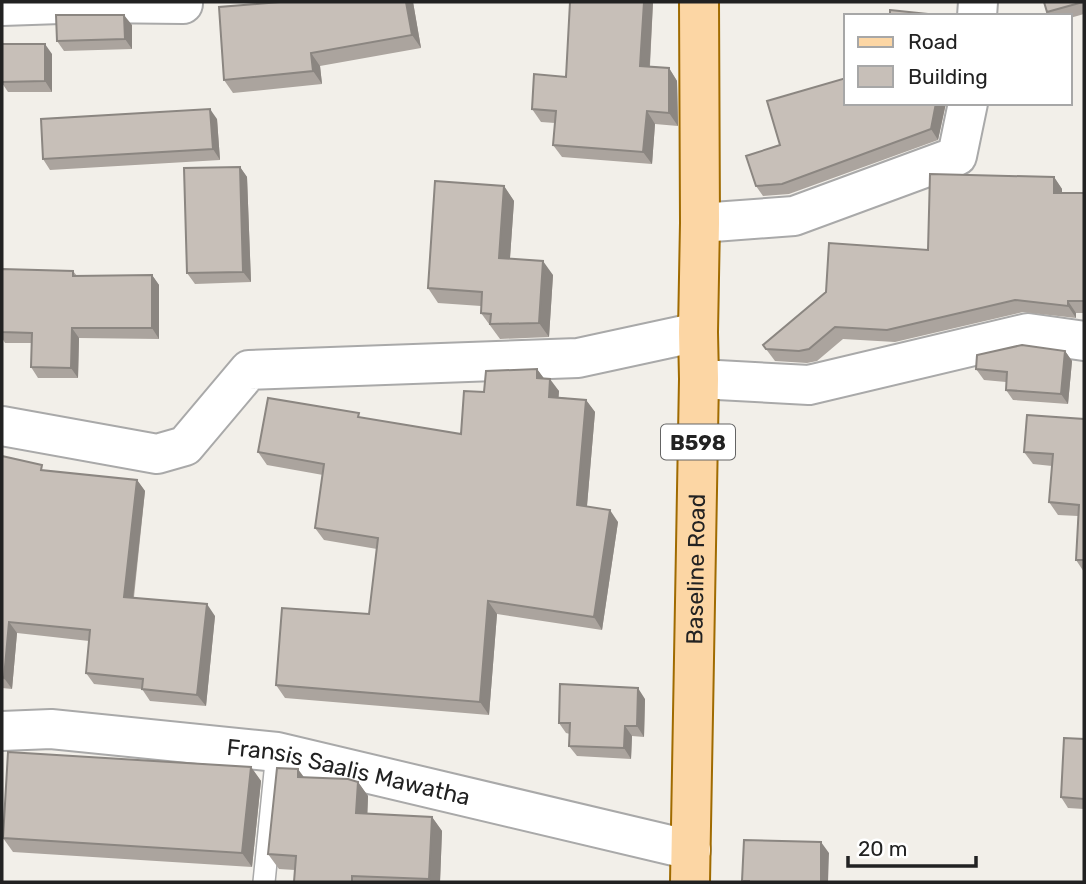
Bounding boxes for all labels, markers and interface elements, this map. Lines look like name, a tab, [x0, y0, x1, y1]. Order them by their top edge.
legend	[844, 14, 1072, 105]
text: Road	[908, 29, 958, 54]
text: Building	[908, 64, 988, 89]
road number: B598	[661, 424, 735, 460]
street label: Baseline Road	[680, 493, 711, 645]
street label: Fransis Saalis Mawatha	[225, 733, 473, 811]
scale bar	[848, 824, 976, 868]
text: 20 m	[858, 836, 907, 861]

